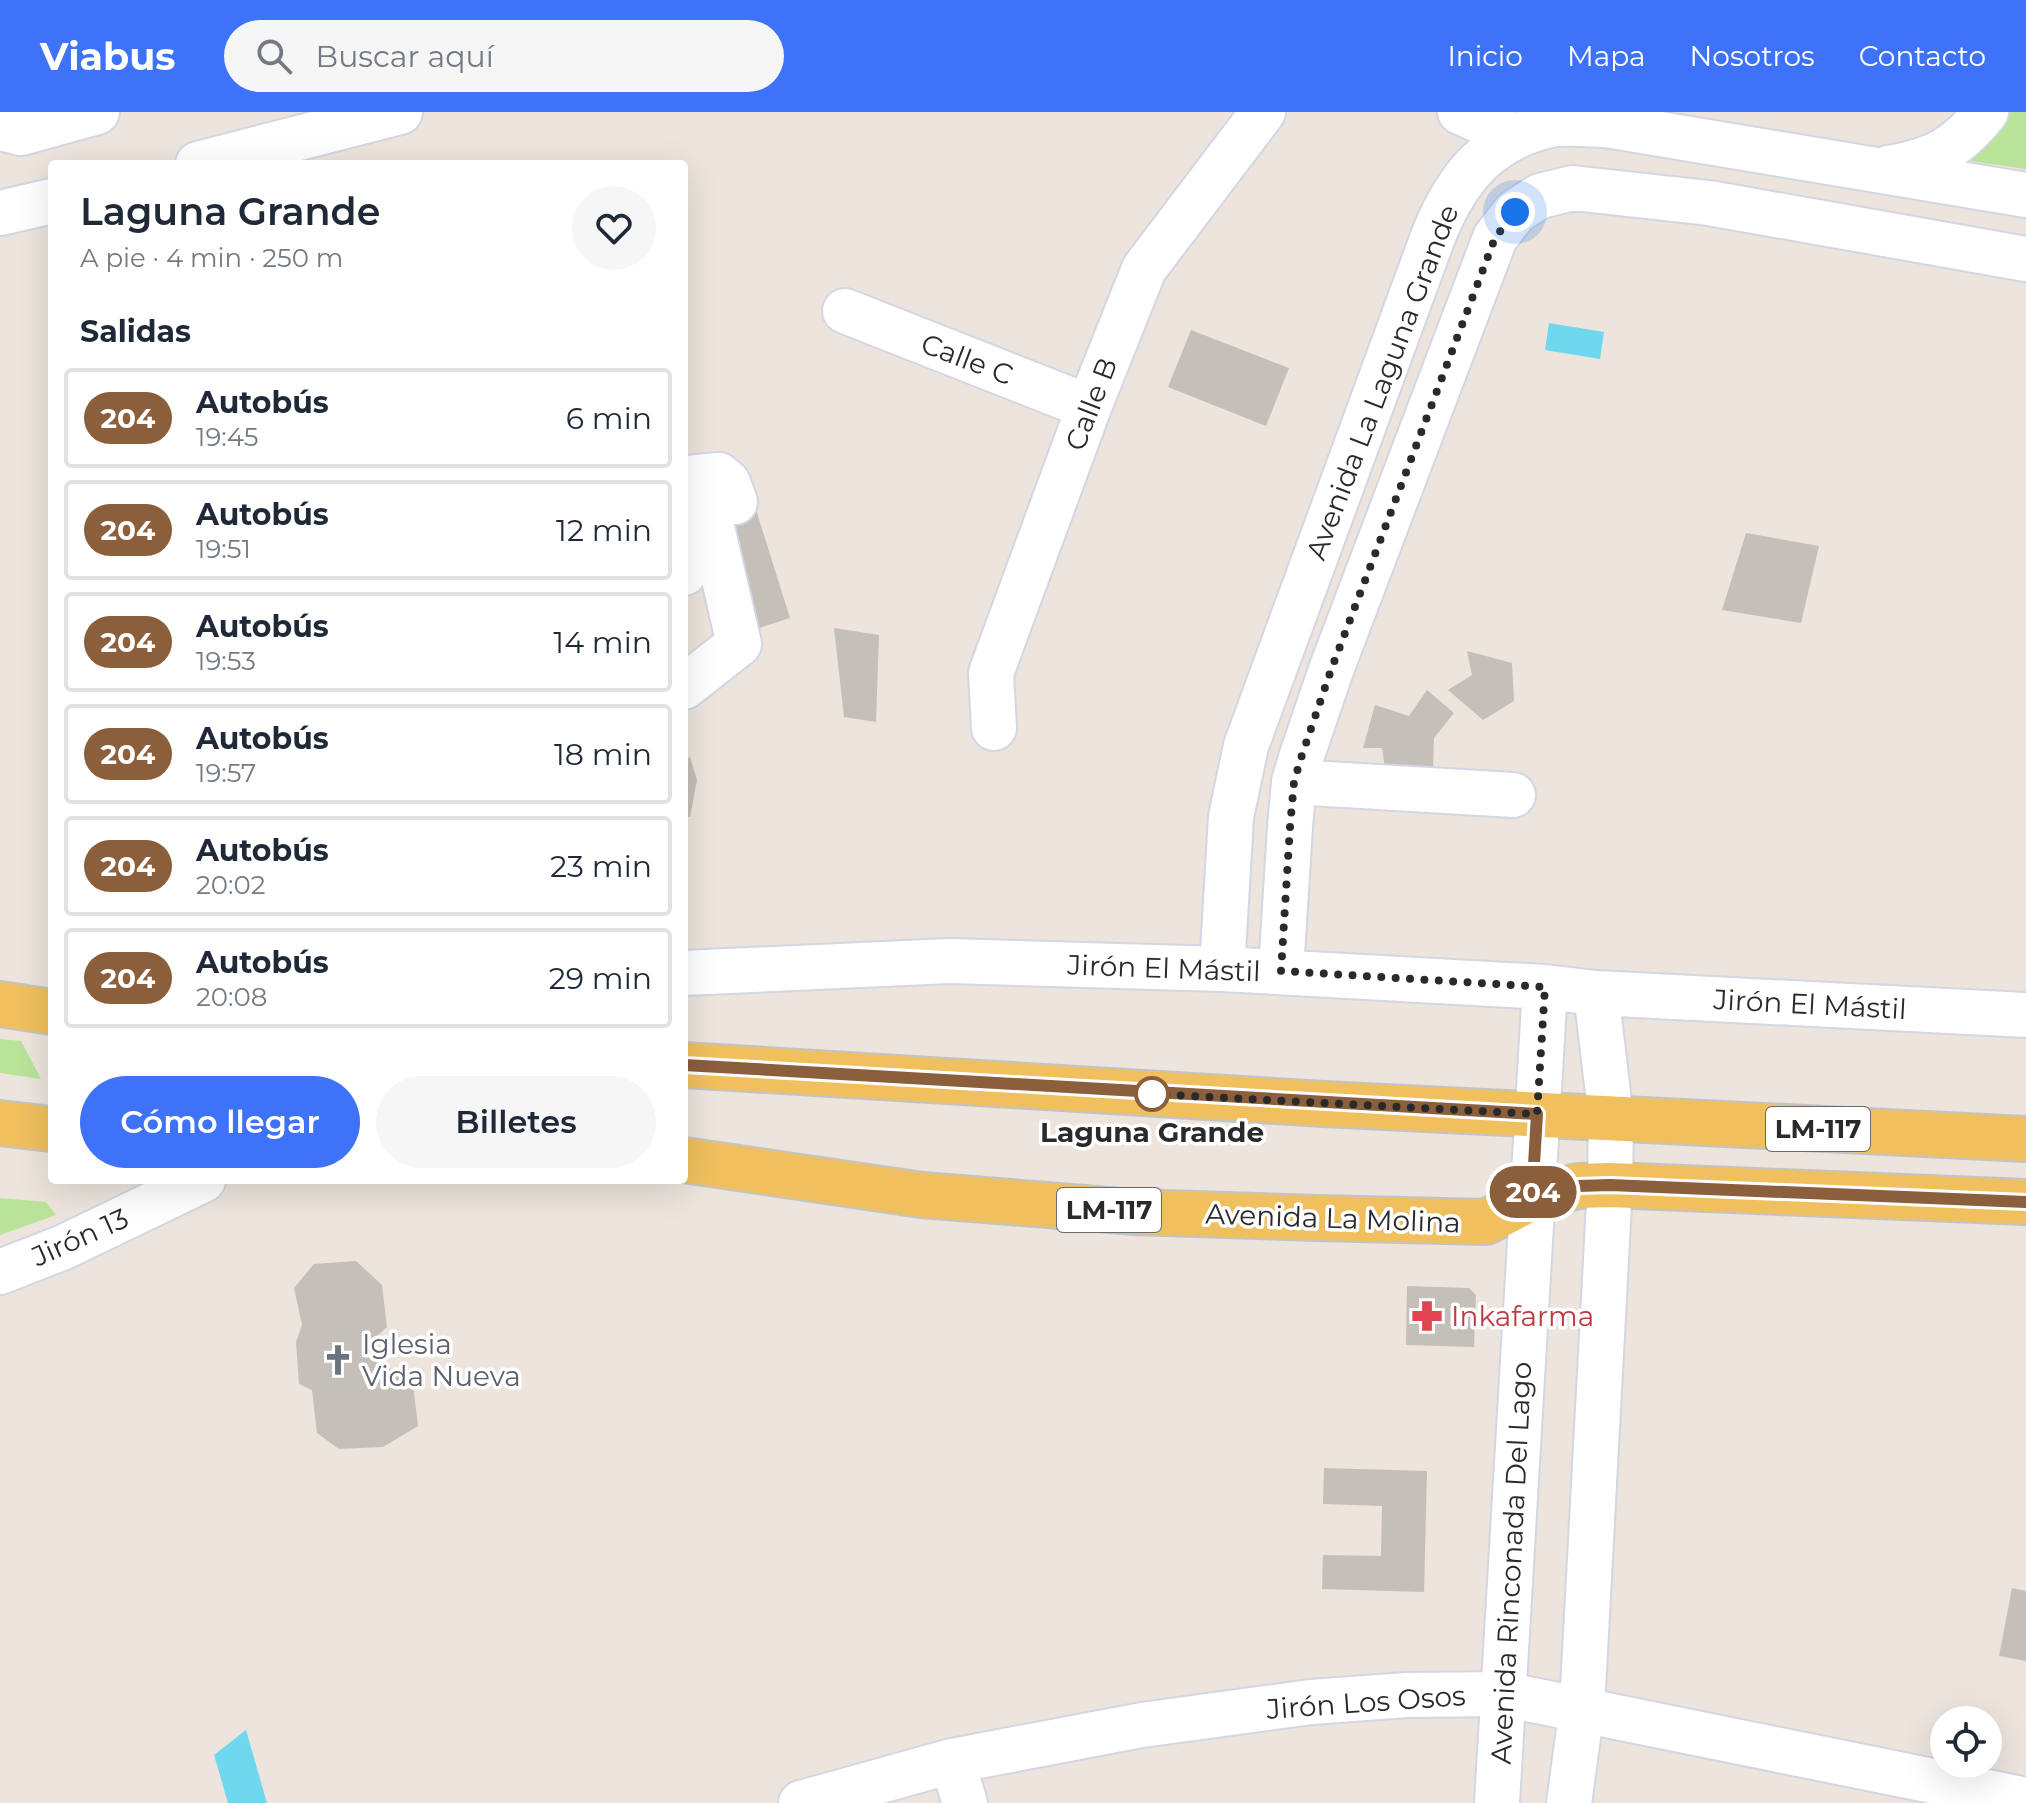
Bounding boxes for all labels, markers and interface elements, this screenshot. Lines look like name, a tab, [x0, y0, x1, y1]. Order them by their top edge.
search box	[224, 20, 784, 92]
text: Viabus	[40, 33, 176, 80]
icon: search	[252, 34, 296, 78]
text: Buscar aquí	[316, 38, 494, 75]
text: Inicio	[1447, 39, 1523, 73]
text: Mapa	[1567, 39, 1646, 73]
text: Nosotros	[1690, 39, 1815, 73]
text: Contacto	[1859, 39, 1986, 73]
button: heart	[572, 186, 656, 270]
text: Laguna Grande	[80, 188, 380, 235]
your location	[1495, 192, 1535, 232]
street label: Avenida La Laguna Grande	[1298, 200, 1466, 564]
text: A pie · 4 min · 250 m	[80, 242, 343, 274]
text: Salidas	[80, 313, 191, 350]
street label: Calle C	[916, 326, 1018, 392]
street label: Calle B	[1058, 353, 1124, 455]
text: Autobús	[196, 384, 329, 421]
text: 6 min	[566, 400, 652, 437]
text: 204	[101, 401, 155, 435]
text: 19:45	[196, 421, 259, 453]
text: Autobús	[196, 496, 329, 533]
text: 12 min	[556, 512, 652, 549]
text: 204	[101, 513, 155, 547]
text: 19:51	[196, 533, 251, 565]
text: Autobús	[196, 608, 329, 645]
text: 14 min	[553, 624, 652, 661]
text: 204	[101, 625, 155, 659]
text: 19:53	[196, 645, 256, 677]
text: Autobús	[196, 720, 329, 757]
text: 18 min	[554, 736, 652, 773]
text: 204	[101, 737, 155, 771]
text: 19:57	[196, 757, 256, 789]
text: Autobús	[196, 832, 329, 869]
text: 23 min	[550, 848, 652, 885]
text: 204	[101, 849, 155, 883]
text: 20:02	[196, 869, 265, 901]
text: Autobús	[196, 944, 329, 981]
street label: Jirón El Mástil	[1066, 948, 1261, 988]
text: 29 min	[549, 960, 652, 997]
text: 204	[101, 961, 155, 995]
text: 20:08	[196, 981, 267, 1013]
street label: Jirón El Mástil	[1712, 982, 1907, 1026]
button: Cómo llegar	[80, 1076, 360, 1168]
button: Billetes	[376, 1076, 656, 1168]
marker: Laguna Grande	[1135, 1077, 1169, 1111]
road number: LM-117	[1766, 1107, 1870, 1151]
place label: Laguna Grande	[1040, 1115, 1264, 1149]
line badge: 204	[1487, 1166, 1579, 1218]
text: 204	[1506, 1175, 1560, 1209]
road number: LM-117	[1057, 1188, 1161, 1232]
street label: Avenida La Molina	[1205, 1197, 1461, 1239]
street label: Jirón 13	[26, 1201, 134, 1274]
pharmacy icon: Inkafarma	[1410, 1299, 1444, 1333]
place label: Inkafarma	[1451, 1299, 1594, 1333]
place label: Iglesia Vida Nueva	[362, 1327, 521, 1393]
church icon: Iglesia Vida Nueva	[321, 1343, 355, 1377]
street label: Avenida Rinconada Del Lago	[1483, 1361, 1539, 1765]
street label: Jirón Los Osos	[1264, 1678, 1467, 1726]
map controls	[1930, 1706, 2002, 1778]
button: locate	[1930, 1706, 2002, 1778]

